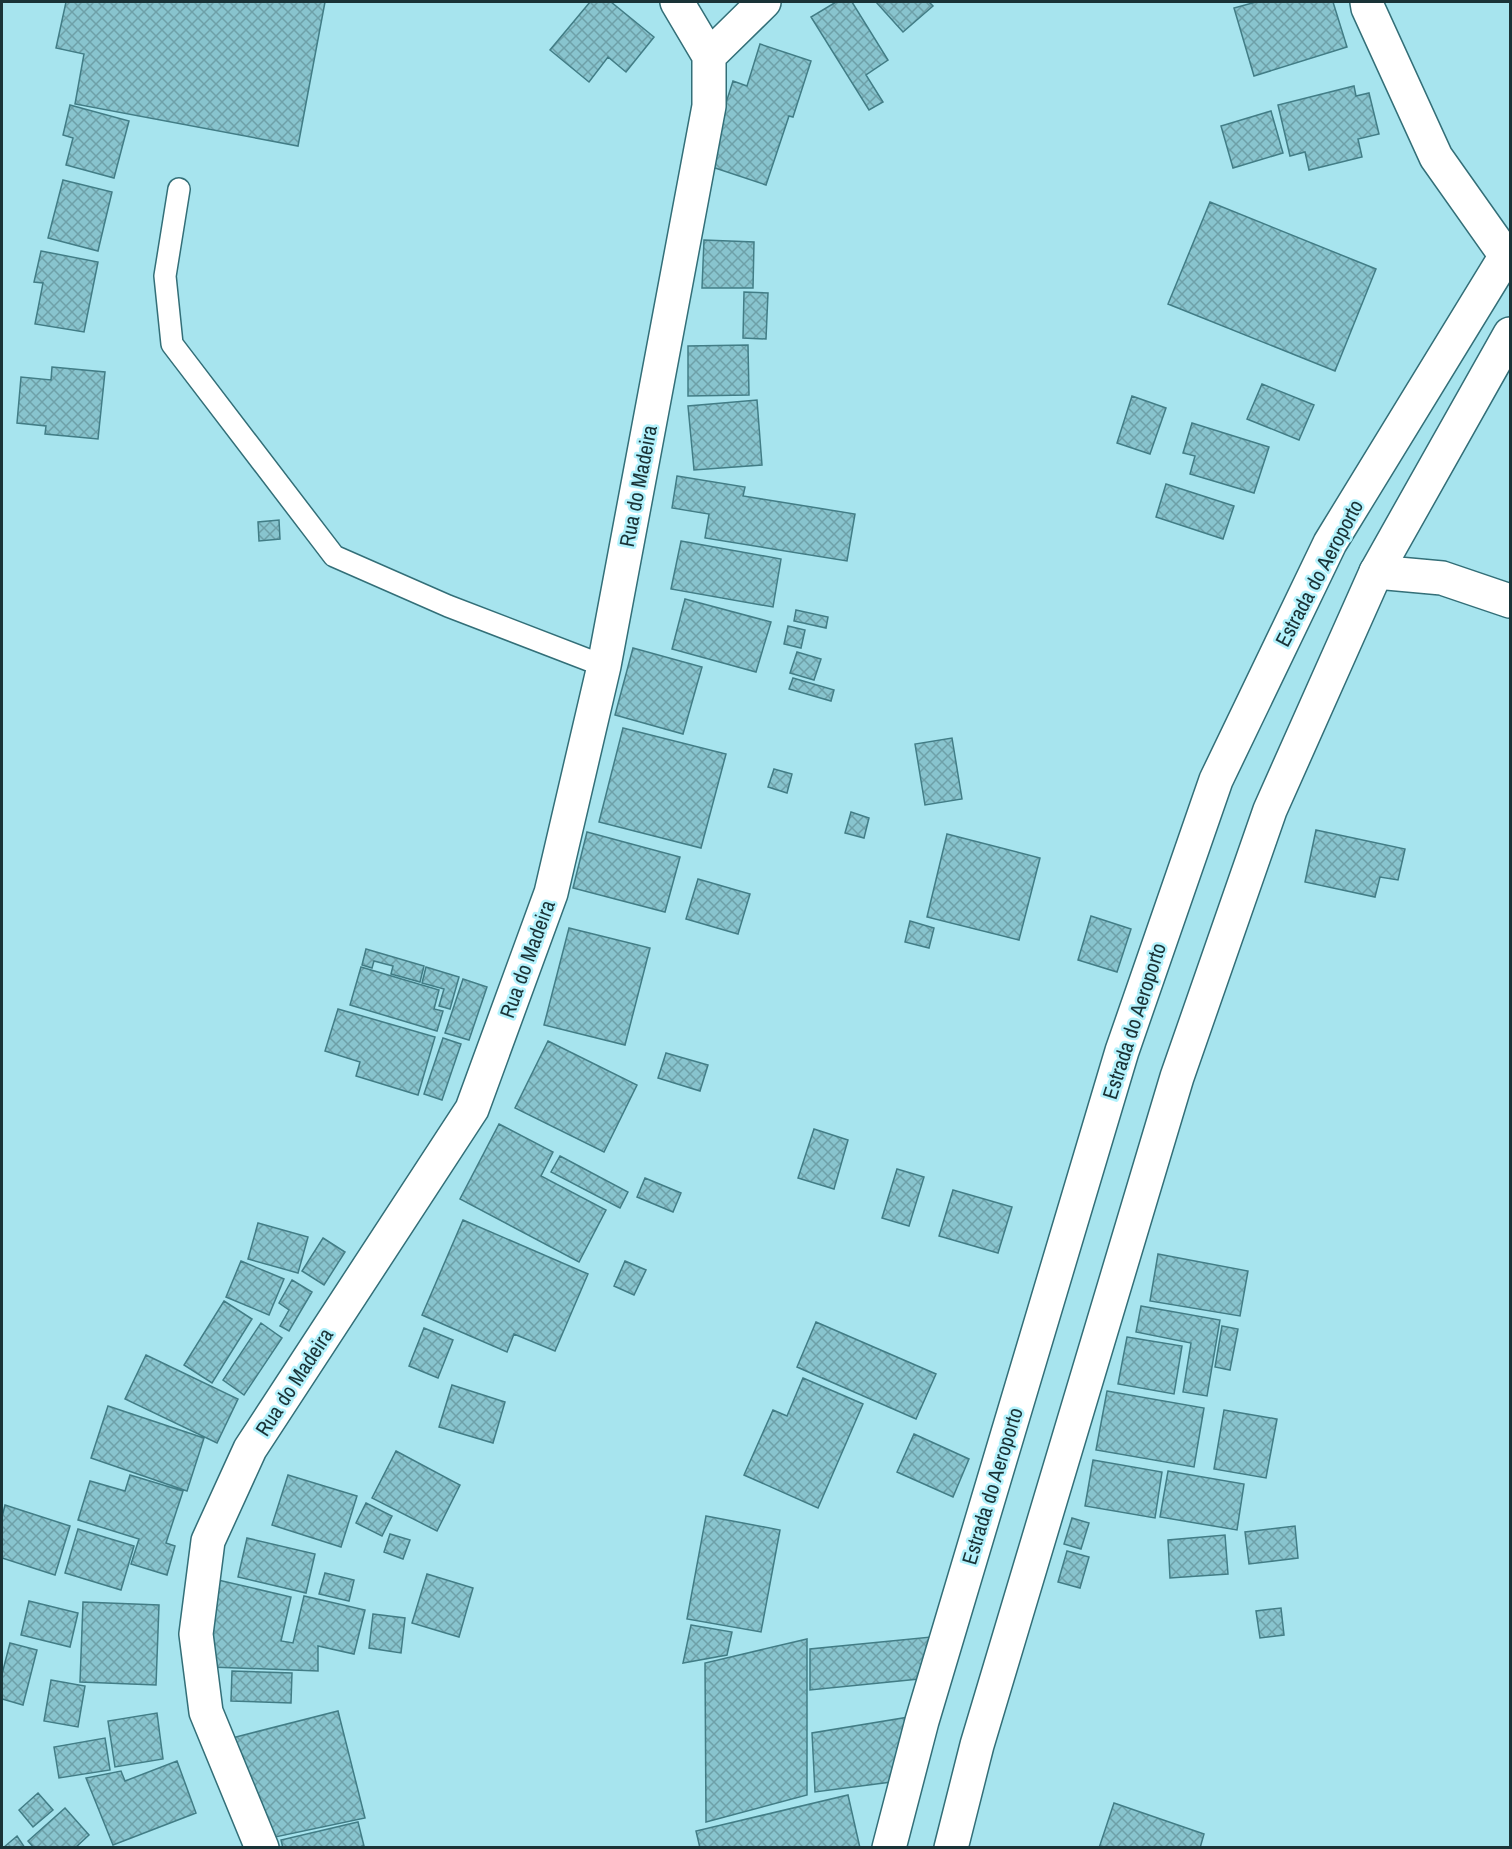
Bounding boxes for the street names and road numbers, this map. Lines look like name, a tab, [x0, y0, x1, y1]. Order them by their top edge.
street label: Rua do Madeira	[612, 422, 664, 549]
street label: Estrada do Aeroporto	[1268, 494, 1370, 652]
street label: Rua do Madeira	[492, 896, 562, 1022]
street label: Estrada do Aeroporto	[1095, 939, 1173, 1103]
street label: Rua do Madeira	[248, 1322, 340, 1442]
street label: Estrada do Aeroporto	[954, 1404, 1030, 1568]

